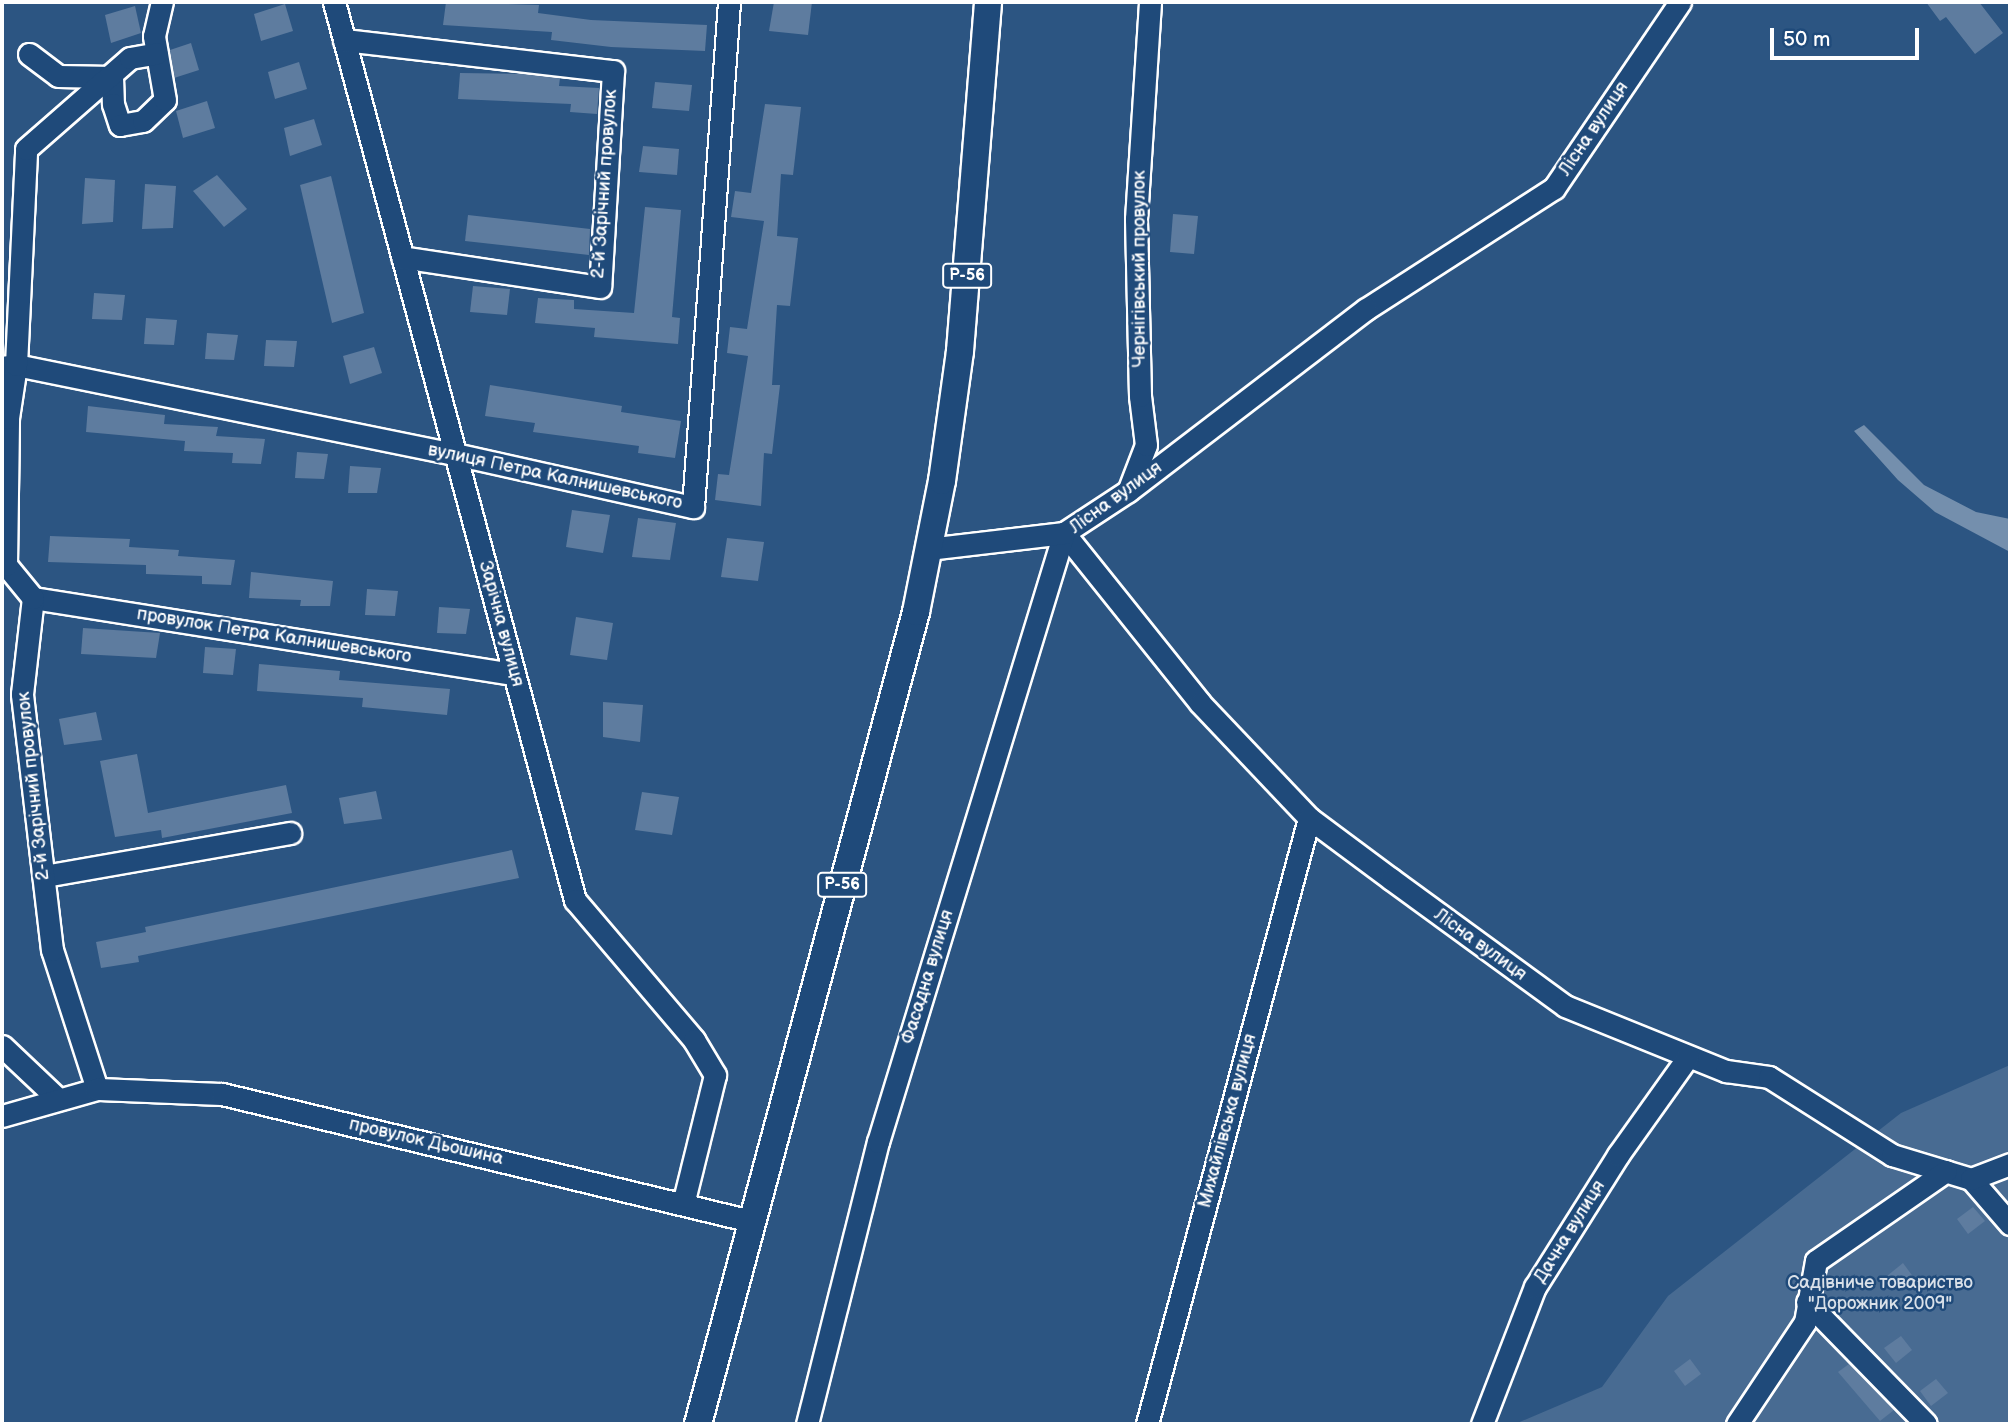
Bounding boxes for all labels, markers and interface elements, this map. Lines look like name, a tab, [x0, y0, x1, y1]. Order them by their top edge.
scale bar	[1774, 14, 1923, 58]
text: 50 m	[1783, 27, 1830, 52]
street label: Лісна вулиця	[1555, 78, 1633, 180]
street label: 2-й Зарічний провулок	[588, 89, 622, 279]
street label: Чернігівський провулок	[1129, 170, 1151, 368]
road number: Р-56	[941, 264, 993, 288]
street label: вулиця Петра Калнишевського	[426, 439, 684, 515]
street label: Лісна вулиця	[1066, 457, 1166, 539]
street label: Зарічна вулиця	[474, 559, 528, 689]
street label: провулок Петра Калнишевського	[135, 604, 413, 668]
street label: 2-й Зарічний провулок	[13, 691, 55, 881]
road number: Р-56	[816, 872, 868, 898]
street label: Лісна вулиця	[1430, 904, 1530, 986]
street label: Фасадна вулиця	[897, 907, 959, 1047]
street label: Михайлівська вулиця	[1194, 1032, 1262, 1210]
street label: провулок Дьошина	[347, 1114, 505, 1170]
street label: Дачна вулиця	[1530, 1177, 1610, 1287]
park label: Садівниче товариство "Дорожник 2009"	[1787, 1273, 1973, 1316]

